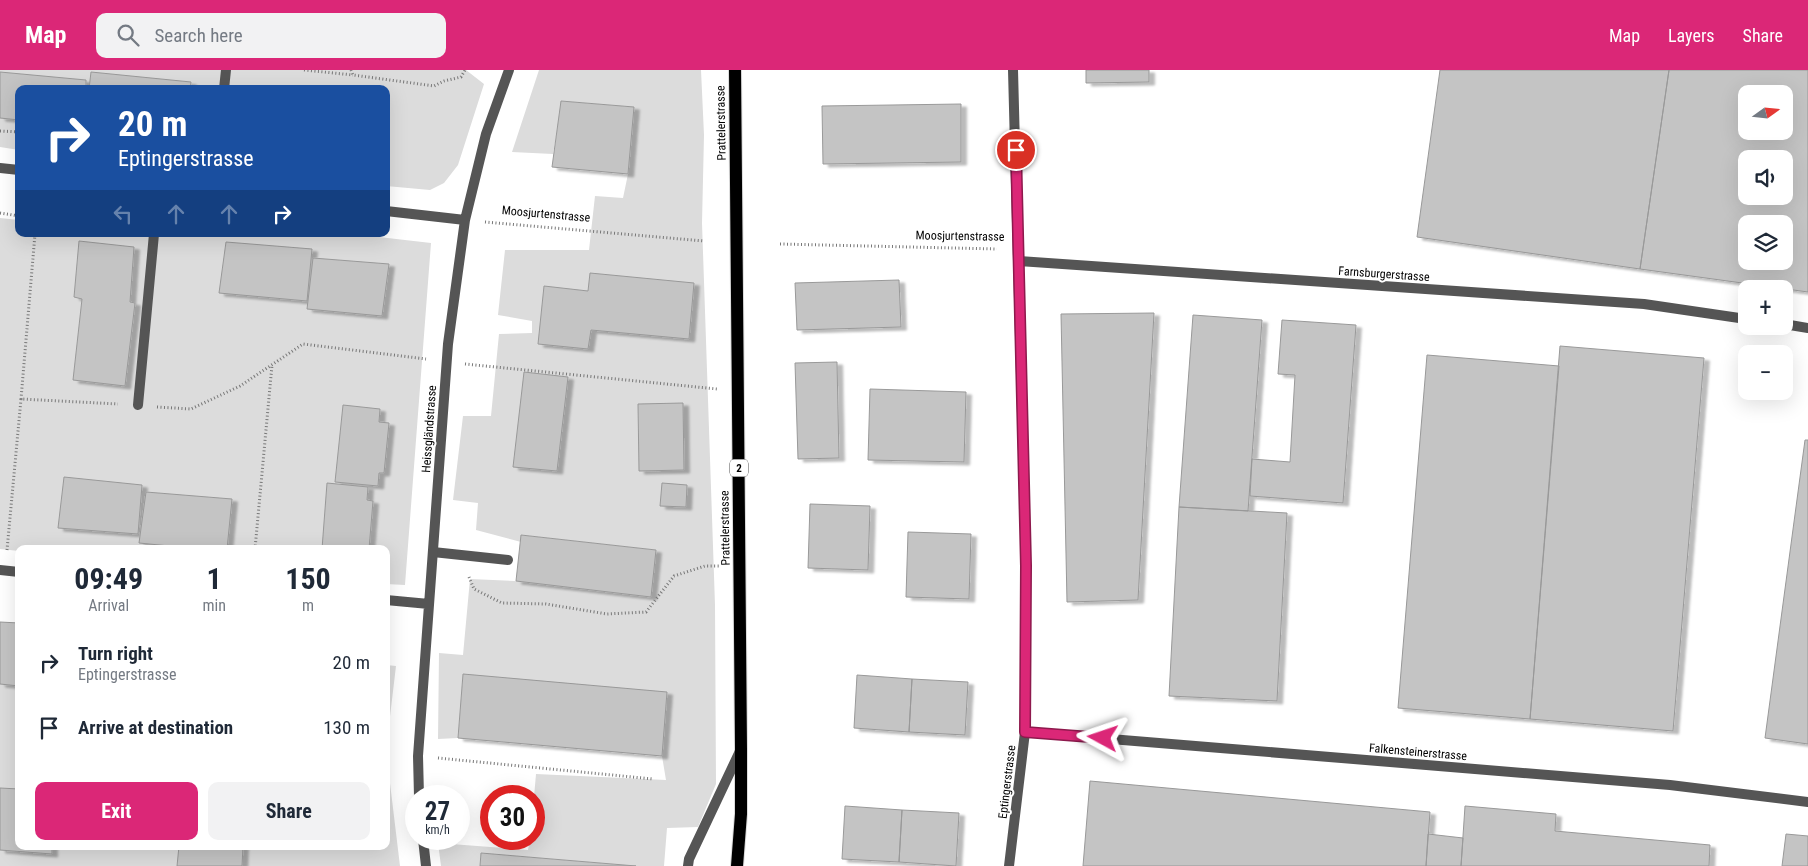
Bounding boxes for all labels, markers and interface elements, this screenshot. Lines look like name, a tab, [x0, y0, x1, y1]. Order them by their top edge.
search box	[96, 13, 446, 58]
text: Map	[25, 21, 66, 49]
icon: search	[114, 21, 142, 49]
text: Search here	[154, 24, 243, 47]
text: Map	[1609, 25, 1640, 46]
text: Layers	[1668, 25, 1715, 46]
text: Share	[1743, 25, 1783, 46]
street label: Prattelerstrasse	[713, 85, 729, 161]
north arrow	[1738, 85, 1792, 140]
map controls	[1738, 85, 1793, 400]
text: 20 m	[118, 104, 187, 145]
icon: right	[35, 105, 100, 170]
pin	[995, 129, 1037, 171]
icon: arrive	[1002, 136, 1030, 164]
text: Eptingerstrasse	[118, 146, 254, 171]
button: sound	[1738, 150, 1793, 205]
icon: left	[109, 200, 137, 228]
icon: ahead	[162, 200, 190, 228]
icon: ahead	[215, 200, 243, 228]
icon: right	[268, 200, 296, 228]
street label: Moosjurtenstrasse	[501, 203, 591, 225]
button: layers	[1738, 215, 1793, 270]
street label: Moosjurtenstrasse	[915, 228, 1005, 244]
street label: Farnsburgerstrasse	[1338, 264, 1430, 284]
button: +	[1738, 280, 1793, 335]
button: −	[1738, 345, 1793, 400]
street label: Heissgländstrasse	[419, 384, 439, 473]
road number: 2	[730, 459, 748, 476]
street label: Prattelerstrasse	[717, 490, 733, 566]
text: 09:49	[74, 561, 143, 596]
text: 1	[207, 561, 222, 596]
text: 150	[285, 561, 331, 596]
text: Arrival	[88, 596, 129, 615]
text: min	[202, 596, 226, 615]
text: m	[302, 596, 314, 615]
text: Turn right	[78, 642, 153, 665]
icon: right	[35, 649, 63, 677]
text: 20 m	[333, 651, 370, 674]
text: Eptingerstrasse	[78, 665, 177, 684]
position arrow	[1076, 711, 1128, 763]
icon: arrive	[35, 714, 63, 742]
text: Arrive at destination	[78, 716, 233, 739]
text: 130 m	[323, 716, 370, 739]
street label: Falkensteinerstrasse	[1369, 741, 1468, 763]
street label: Eptingerstrasse	[996, 744, 1019, 820]
button: Exit	[35, 782, 198, 840]
button: Share	[208, 782, 370, 840]
speed limit sign: 30	[480, 785, 545, 850]
text: 27	[425, 797, 450, 826]
text: km/h	[425, 823, 450, 837]

